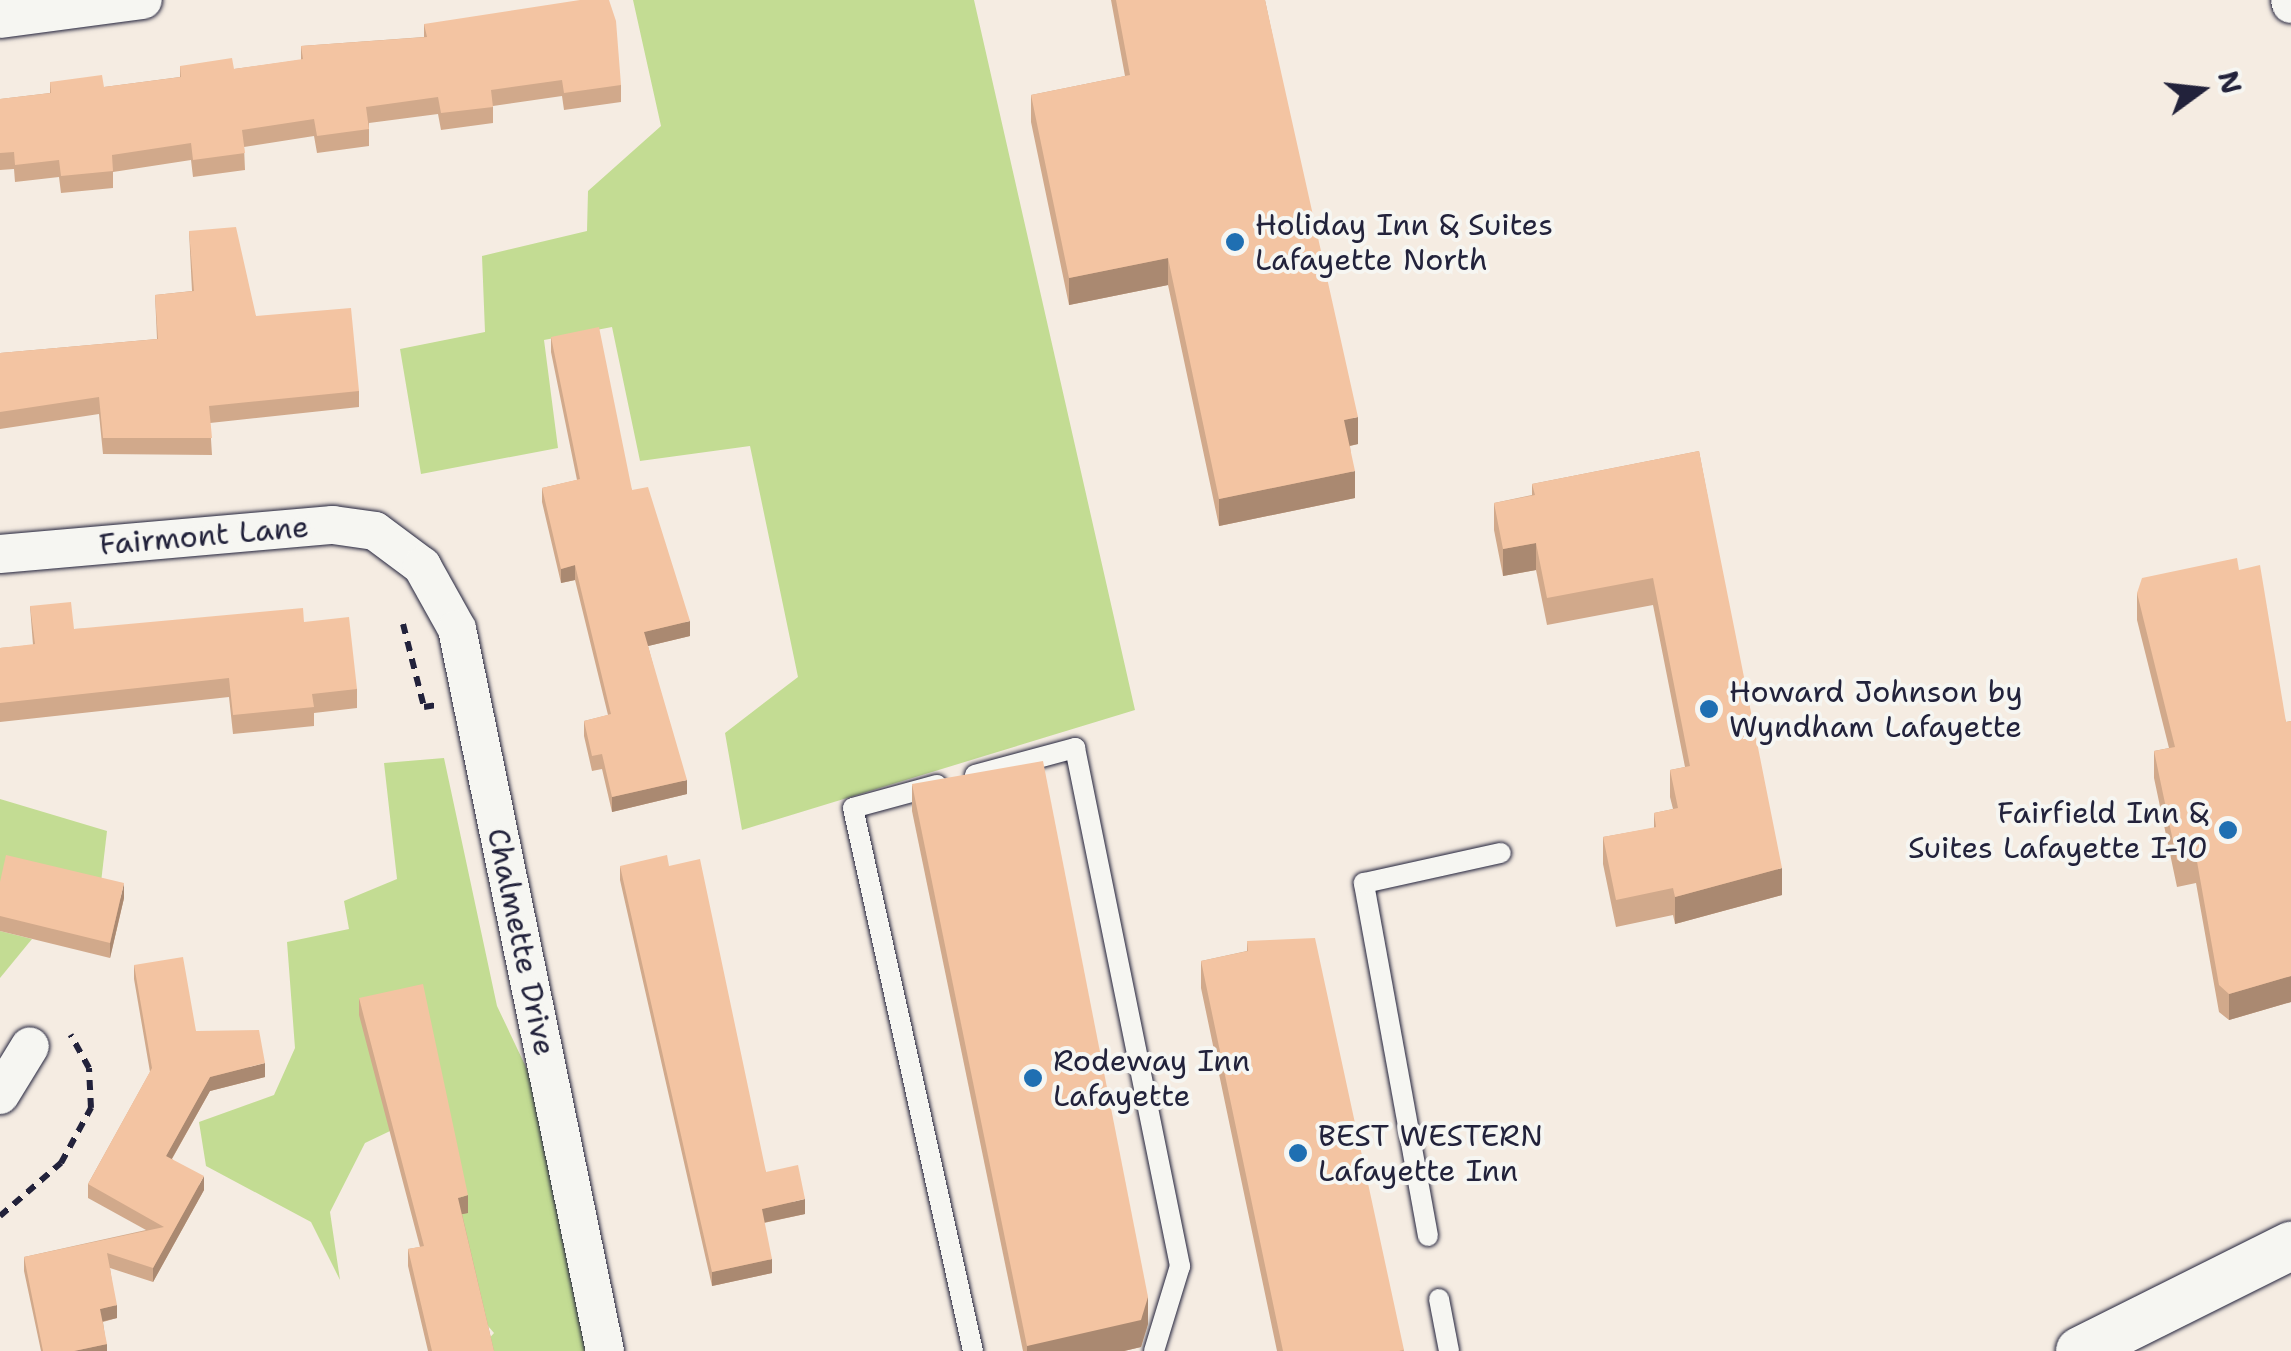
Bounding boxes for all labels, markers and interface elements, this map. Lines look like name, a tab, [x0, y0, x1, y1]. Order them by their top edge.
north arrow	[2151, 40, 2251, 140]
text: N	[2209, 67, 2251, 98]
place label: Holiday Inn & Suites Lafayette North	[1255, 207, 1553, 278]
marker: Holiday Inn & Suites Lafayette North	[1224, 231, 1246, 253]
street label: Fairmont Lane	[98, 509, 310, 563]
place label: Howard Johnson by Wyndham Lafayette	[1729, 674, 2023, 744]
marker: Howard Johnson by Wyndham Lafayette	[1698, 698, 1720, 720]
place label: Fairfield Inn & Suites Lafayette I-10	[1908, 795, 2208, 866]
marker: Fairfield Inn & Suites Lafayette I-10	[2217, 819, 2239, 841]
street label: Chalmette Drive	[479, 825, 563, 1059]
place label: Rodeway Inn Lafayette	[1053, 1043, 1250, 1114]
marker: Rodeway Inn Lafayette	[1022, 1067, 1044, 1089]
place label: BEST WESTERN Lafayette Inn	[1318, 1118, 1543, 1188]
marker: BEST WESTERN Lafayette Inn	[1287, 1142, 1309, 1164]

